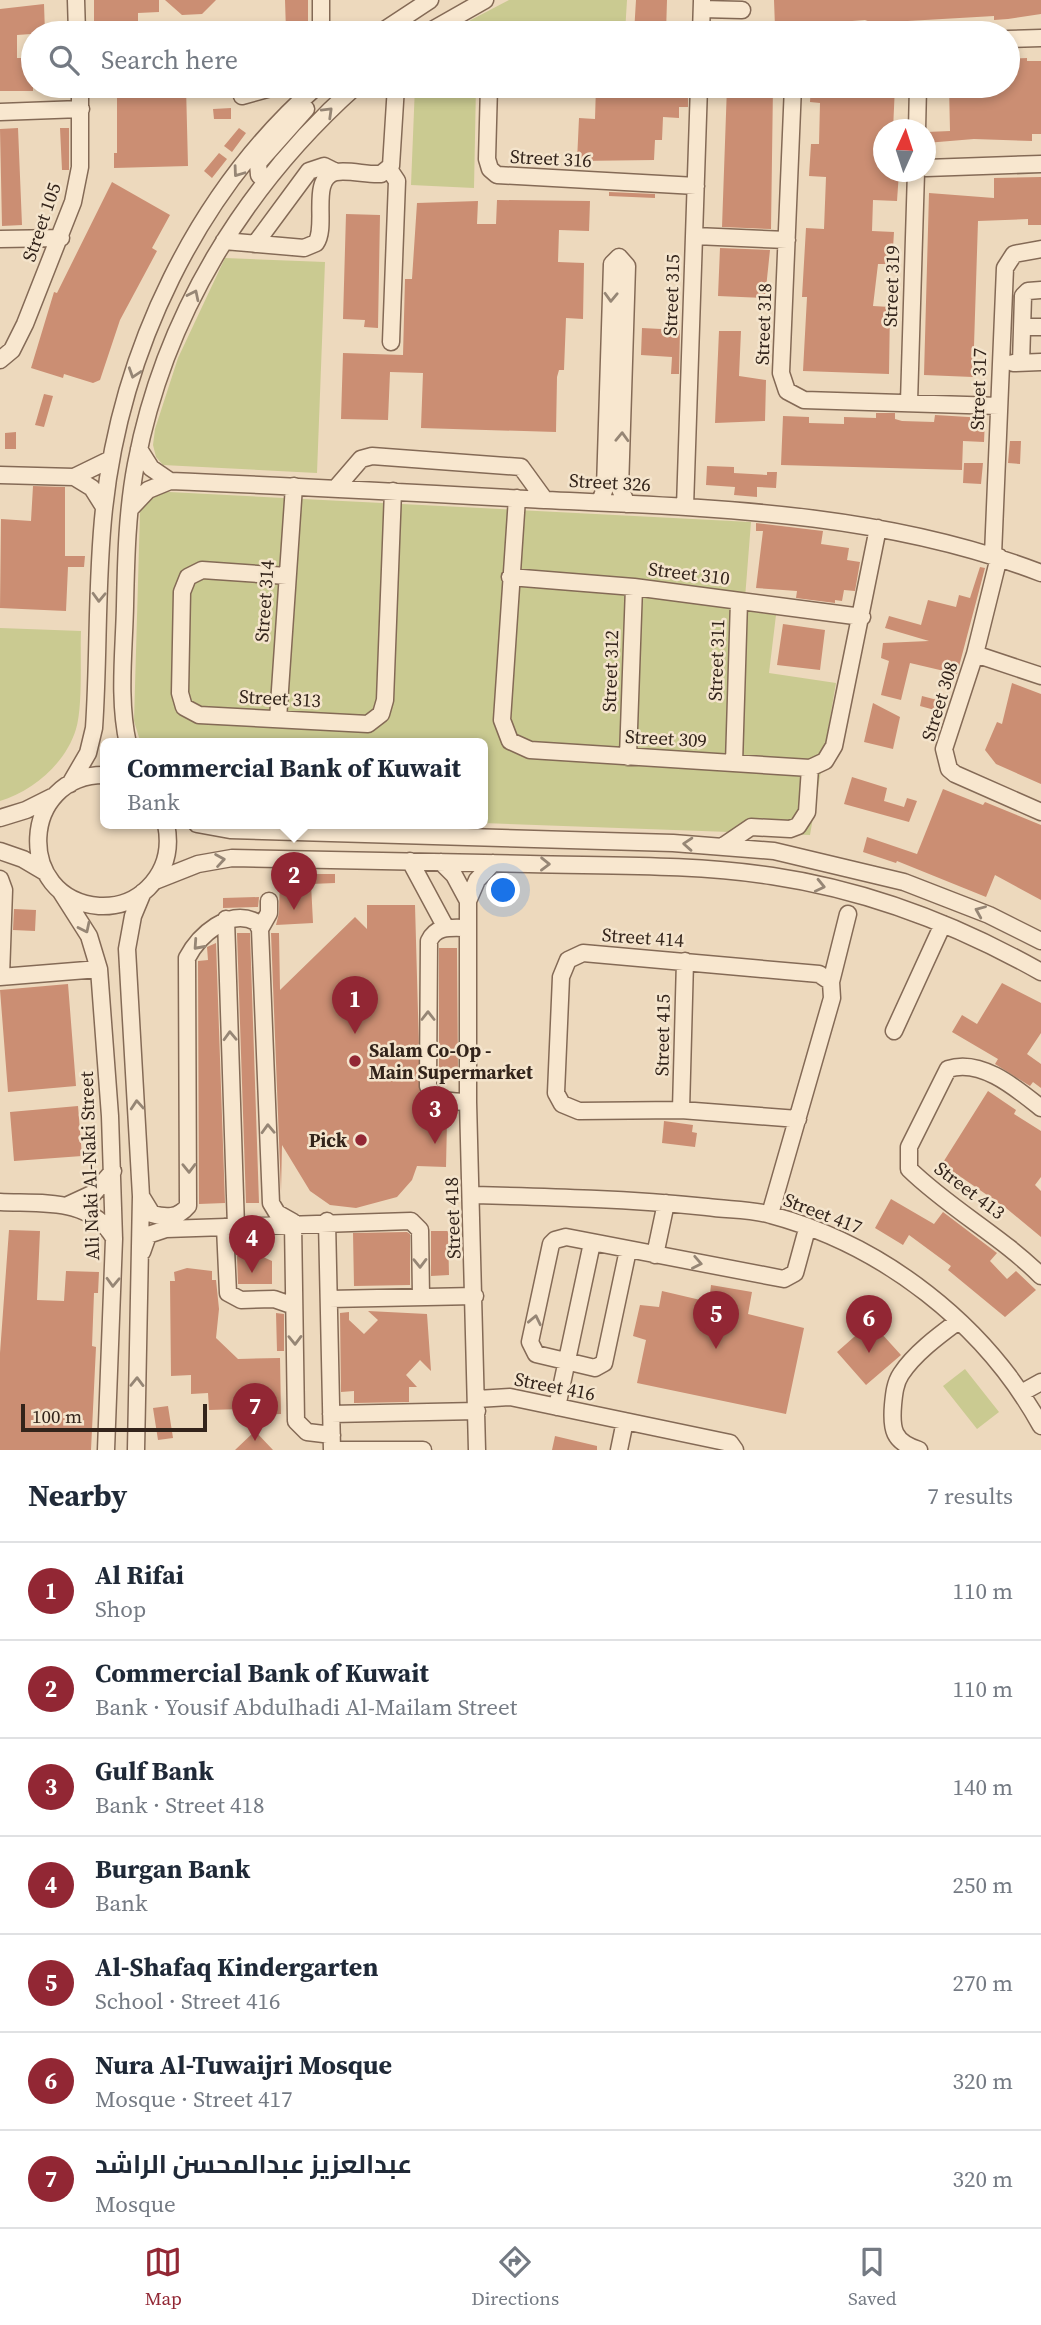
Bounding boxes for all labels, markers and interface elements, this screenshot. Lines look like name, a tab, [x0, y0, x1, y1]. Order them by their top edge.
search box	[21, 21, 1020, 98]
icon: search	[45, 41, 83, 79]
text: Search here	[101, 42, 238, 78]
one-way arrow	[319, 108, 332, 121]
north arrow	[873, 119, 936, 182]
street label: Street 316	[509, 143, 593, 173]
one-way arrow	[233, 164, 246, 176]
street label: Street 105	[15, 179, 67, 265]
street label: Street 319	[877, 245, 905, 327]
street label: Street 315	[657, 254, 685, 336]
street label: Street 318	[749, 283, 777, 365]
one-way arrow	[186, 290, 200, 302]
one-way arrow	[603, 292, 618, 303]
street label: Street 317	[964, 348, 992, 430]
one-way arrow	[128, 366, 142, 378]
one-way arrow	[614, 431, 629, 442]
street label: Street 326	[568, 467, 652, 497]
street label: Street 310	[647, 555, 731, 591]
street label: Street 314	[248, 559, 280, 643]
one-way arrow	[91, 591, 106, 602]
street label: Street 311	[702, 619, 730, 701]
street label: Street 312	[596, 630, 624, 712]
street label: Street 308	[915, 658, 963, 744]
street label: Street 313	[238, 683, 322, 713]
street label: Street 309	[624, 723, 708, 753]
popup	[100, 738, 488, 829]
text: Commercial Bank of Kuwait	[127, 750, 461, 786]
text: Bank	[127, 786, 180, 818]
one-way arrow	[683, 837, 694, 852]
pin: 2	[271, 852, 317, 910]
one-way arrow	[214, 853, 225, 868]
one-way arrow	[540, 857, 551, 872]
your location	[486, 873, 520, 907]
one-way arrow	[814, 877, 826, 892]
one-way arrow	[975, 905, 987, 919]
one-way arrow	[77, 921, 91, 933]
street label: Street 414	[601, 921, 685, 953]
one-way arrow	[194, 936, 206, 949]
pin: 1	[332, 976, 378, 1034]
street label: Street 415	[648, 994, 676, 1076]
one-way arrow	[420, 1011, 436, 1021]
one-way arrow	[222, 1031, 238, 1041]
place label: Salam Co-Op - Main Supermarket	[369, 1037, 533, 1085]
marker: Salam Co-Op - Main Supermarket	[347, 1053, 363, 1069]
street label: Ali Naki Al-Naki Street	[73, 1070, 105, 1261]
pin: 3	[412, 1086, 458, 1144]
one-way arrow	[130, 1100, 145, 1111]
one-way arrow	[260, 1123, 275, 1134]
place label: Pick	[309, 1127, 348, 1153]
marker: Pick	[353, 1132, 369, 1148]
street label: Street 413	[929, 1155, 1011, 1225]
one-way arrow	[182, 1163, 197, 1174]
street label: Street 418	[438, 1177, 466, 1259]
street label: Street 417	[780, 1186, 866, 1240]
pin: 4	[229, 1215, 275, 1273]
one-way arrow	[691, 1255, 703, 1270]
one-way arrow	[412, 1259, 428, 1269]
one-way arrow	[105, 1277, 120, 1288]
pin: 5	[693, 1291, 739, 1349]
pin: 6	[846, 1295, 892, 1353]
one-way arrow	[527, 1314, 542, 1326]
one-way arrow	[287, 1334, 302, 1345]
street label: Street 416	[512, 1365, 598, 1407]
one-way arrow	[129, 1376, 145, 1387]
pin: 7	[232, 1383, 278, 1441]
scale bar	[21, 1401, 206, 1433]
text: 100 m	[32, 1403, 82, 1429]
text: Nearby	[28, 1475, 127, 1516]
text: 7 results	[927, 1480, 1013, 1512]
text: Al Rifai	[95, 1557, 184, 1593]
text: 1	[45, 1575, 57, 1607]
text: 110 m	[952, 1575, 1013, 1607]
text: Shop	[95, 1593, 146, 1625]
text: Commercial Bank of Kuwait	[95, 1655, 429, 1691]
text: 2	[45, 1673, 57, 1705]
text: 110 m	[952, 1673, 1013, 1705]
text: Bank · Yousif Abdulhadi Al-Mailam Street	[95, 1691, 517, 1723]
text: Gulf Bank	[95, 1753, 214, 1789]
text: 3	[45, 1771, 57, 1803]
text: 140 m	[952, 1771, 1013, 1803]
text: Bank · Street 418	[95, 1789, 265, 1821]
text: Burgan Bank	[95, 1851, 250, 1887]
text: 4	[45, 1869, 57, 1901]
text: 250 m	[952, 1869, 1013, 1901]
text: Bank	[95, 1887, 148, 1919]
text: Al-Shafaq Kindergarten	[95, 1949, 378, 1985]
text: 5	[45, 1967, 57, 1999]
text: 270 m	[952, 1967, 1013, 1999]
text: School · Street 416	[95, 1985, 280, 2017]
text: Nura Al-Tuwaijri Mosque	[95, 2047, 392, 2083]
text: 6	[45, 2065, 57, 2097]
text: 320 m	[952, 2065, 1013, 2097]
text: Mosque · Street 417	[95, 2083, 293, 2115]
text: عبدالعزيز عبدالمحسن الراشد	[95, 2146, 412, 2182]
text: 7	[45, 2163, 57, 2195]
text: 320 m	[952, 2163, 1013, 2195]
text: Mosque	[95, 2188, 176, 2220]
tab: Map	[144, 2243, 182, 2311]
tab: Directions	[471, 2243, 559, 2311]
tab: Saved	[848, 2243, 897, 2311]

